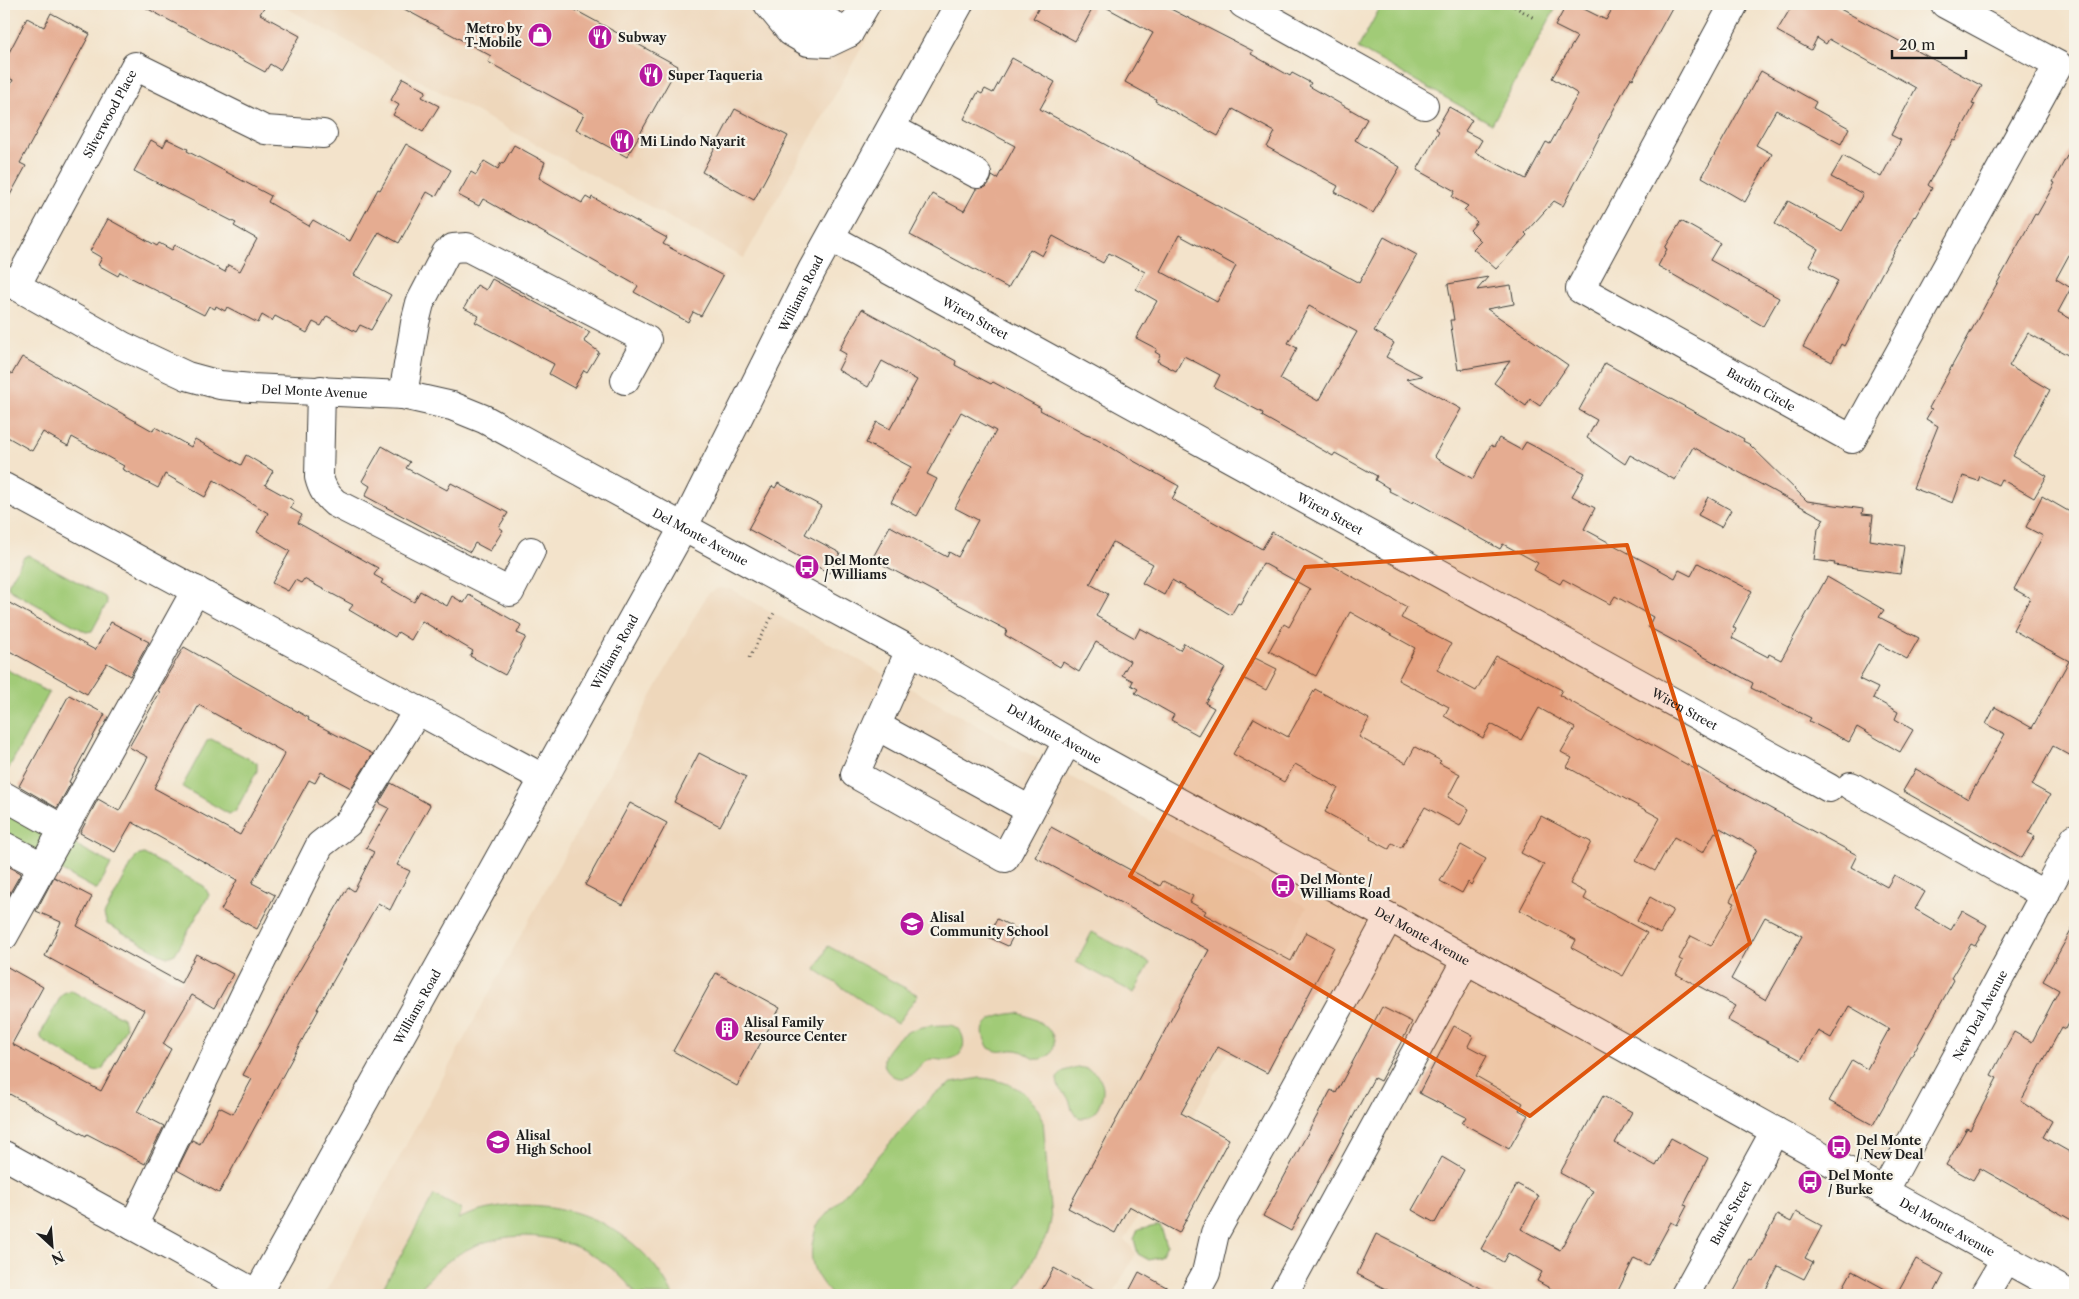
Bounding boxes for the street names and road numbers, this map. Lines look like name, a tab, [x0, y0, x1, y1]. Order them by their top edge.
street label: Silverwood Place	[79, 67, 139, 160]
street label: Williams Road	[775, 252, 826, 335]
street label: Wiren Street	[939, 293, 1012, 342]
street label: Bardin Circle	[1725, 364, 1798, 414]
street label: Del Monte Avenue	[261, 381, 368, 401]
street label: Wiren Street	[1294, 488, 1367, 538]
street label: Del Monte Avenue	[650, 505, 751, 569]
street label: Williams Road	[587, 611, 641, 693]
street label: Wiren Street	[1648, 684, 1721, 733]
street label: Del Monte Avenue	[1005, 700, 1105, 766]
street label: Del Monte Avenue	[1372, 903, 1473, 968]
street label: Williams Road	[390, 966, 444, 1048]
street label: New Deal Avenue	[1949, 967, 2010, 1063]
street label: Burke Street	[1706, 1177, 1754, 1247]
street label: Del Monte Avenue	[1897, 1194, 1998, 1259]

